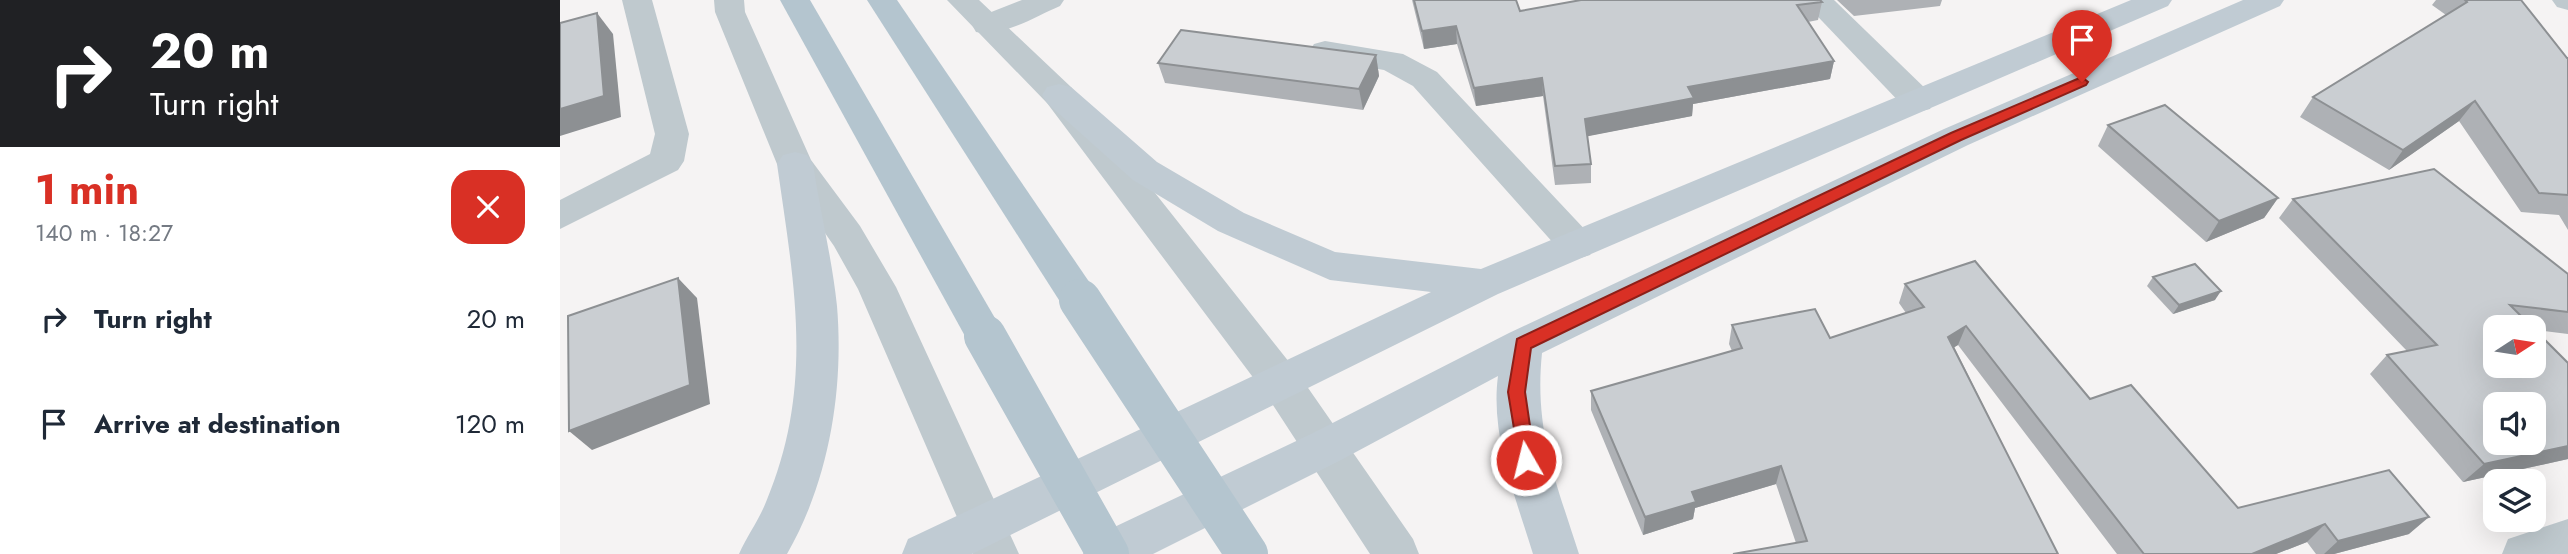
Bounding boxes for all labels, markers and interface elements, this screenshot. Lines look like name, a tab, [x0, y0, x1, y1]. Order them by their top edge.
pin	[2052, 10, 2112, 82]
text: 20 m	[150, 16, 269, 86]
icon: arrive	[2063, 21, 2101, 59]
icon: right	[35, 28, 126, 119]
text: Turn right	[150, 81, 279, 127]
text: 1 min	[35, 159, 139, 220]
button: close	[451, 170, 525, 244]
text: 140 m · 18:27	[35, 216, 173, 250]
icon: right	[35, 300, 73, 338]
text: Turn right	[94, 300, 212, 338]
text: 20 m	[467, 300, 525, 338]
north arrow	[2483, 315, 2546, 378]
map controls	[2483, 315, 2546, 532]
button: sound	[2483, 392, 2546, 455]
icon: arrive	[35, 405, 73, 443]
text: Arrive at destination	[94, 405, 341, 443]
text: 120 m	[455, 405, 525, 443]
position arrow	[1489, 423, 1563, 497]
button: layers	[2483, 469, 2546, 532]

